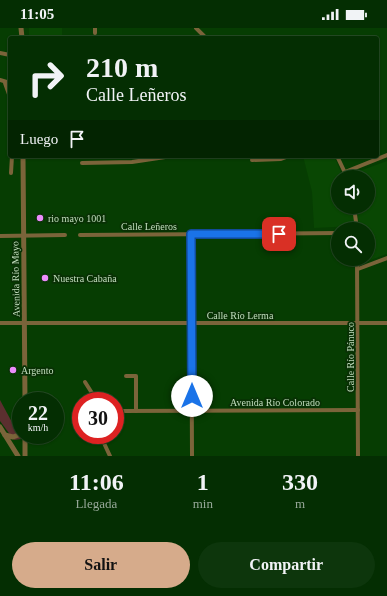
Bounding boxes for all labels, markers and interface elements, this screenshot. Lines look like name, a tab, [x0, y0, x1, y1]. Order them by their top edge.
text: 11:05	[20, 6, 54, 22]
icon: right	[20, 52, 72, 104]
text: 210 m	[86, 52, 158, 83]
text: Calle Leñeros	[86, 85, 186, 105]
icon: arrive	[66, 128, 88, 150]
text: Luego	[20, 131, 58, 147]
map controls	[331, 170, 375, 266]
button: sound	[331, 170, 375, 214]
marker: rio mayo 1001	[35, 213, 45, 223]
place label: rio mayo 1001	[48, 213, 106, 224]
pin	[262, 217, 296, 251]
street label: Calle Leñeros	[121, 221, 177, 232]
button: search	[331, 222, 375, 266]
icon: arrive	[268, 223, 290, 245]
street label: Avenida Río Mayo	[9, 241, 22, 317]
marker: Nuestra Cabaña	[40, 273, 50, 283]
place label: Nuestra Cabaña	[53, 273, 117, 284]
street label: Calle Río Lerma	[207, 310, 274, 321]
street label: Calle Río Pánuco	[345, 322, 356, 392]
marker: Argento	[8, 365, 18, 375]
place label: Argento	[21, 365, 54, 376]
position arrow	[171, 375, 213, 417]
speed limit sign: 30	[72, 392, 124, 444]
street label: Avenida Río Colorado	[230, 397, 320, 408]
text: 22	[28, 402, 48, 424]
text: km/h	[28, 422, 48, 433]
text: 11:06	[69, 469, 124, 495]
text: 1	[197, 469, 209, 495]
text: 330	[282, 469, 318, 495]
text: Llegada	[75, 496, 117, 511]
text: min	[193, 496, 213, 511]
text: m	[295, 496, 305, 511]
button: Salir	[12, 542, 190, 588]
button: Compartir	[198, 542, 375, 588]

